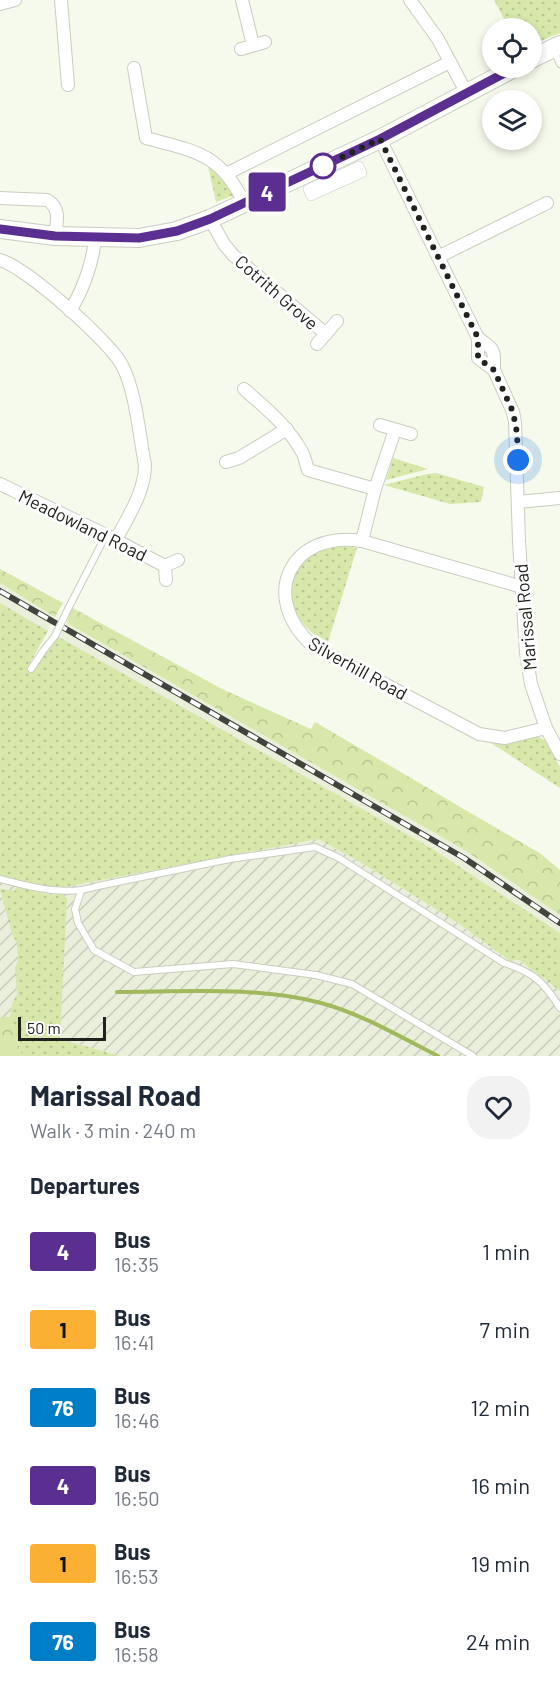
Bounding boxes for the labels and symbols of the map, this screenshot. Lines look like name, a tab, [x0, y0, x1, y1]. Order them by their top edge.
unlabelled marker	[310, 153, 336, 179]
line badge: 4	[248, 172, 286, 212]
street label: Cotrith Grove	[231, 250, 323, 334]
your location	[503, 445, 533, 475]
street label: Meadowland Road	[15, 484, 151, 566]
street label: Marissal Road	[509, 563, 541, 671]
street label: Silverhill Road	[305, 632, 411, 704]
scale bar	[18, 1014, 106, 1042]

